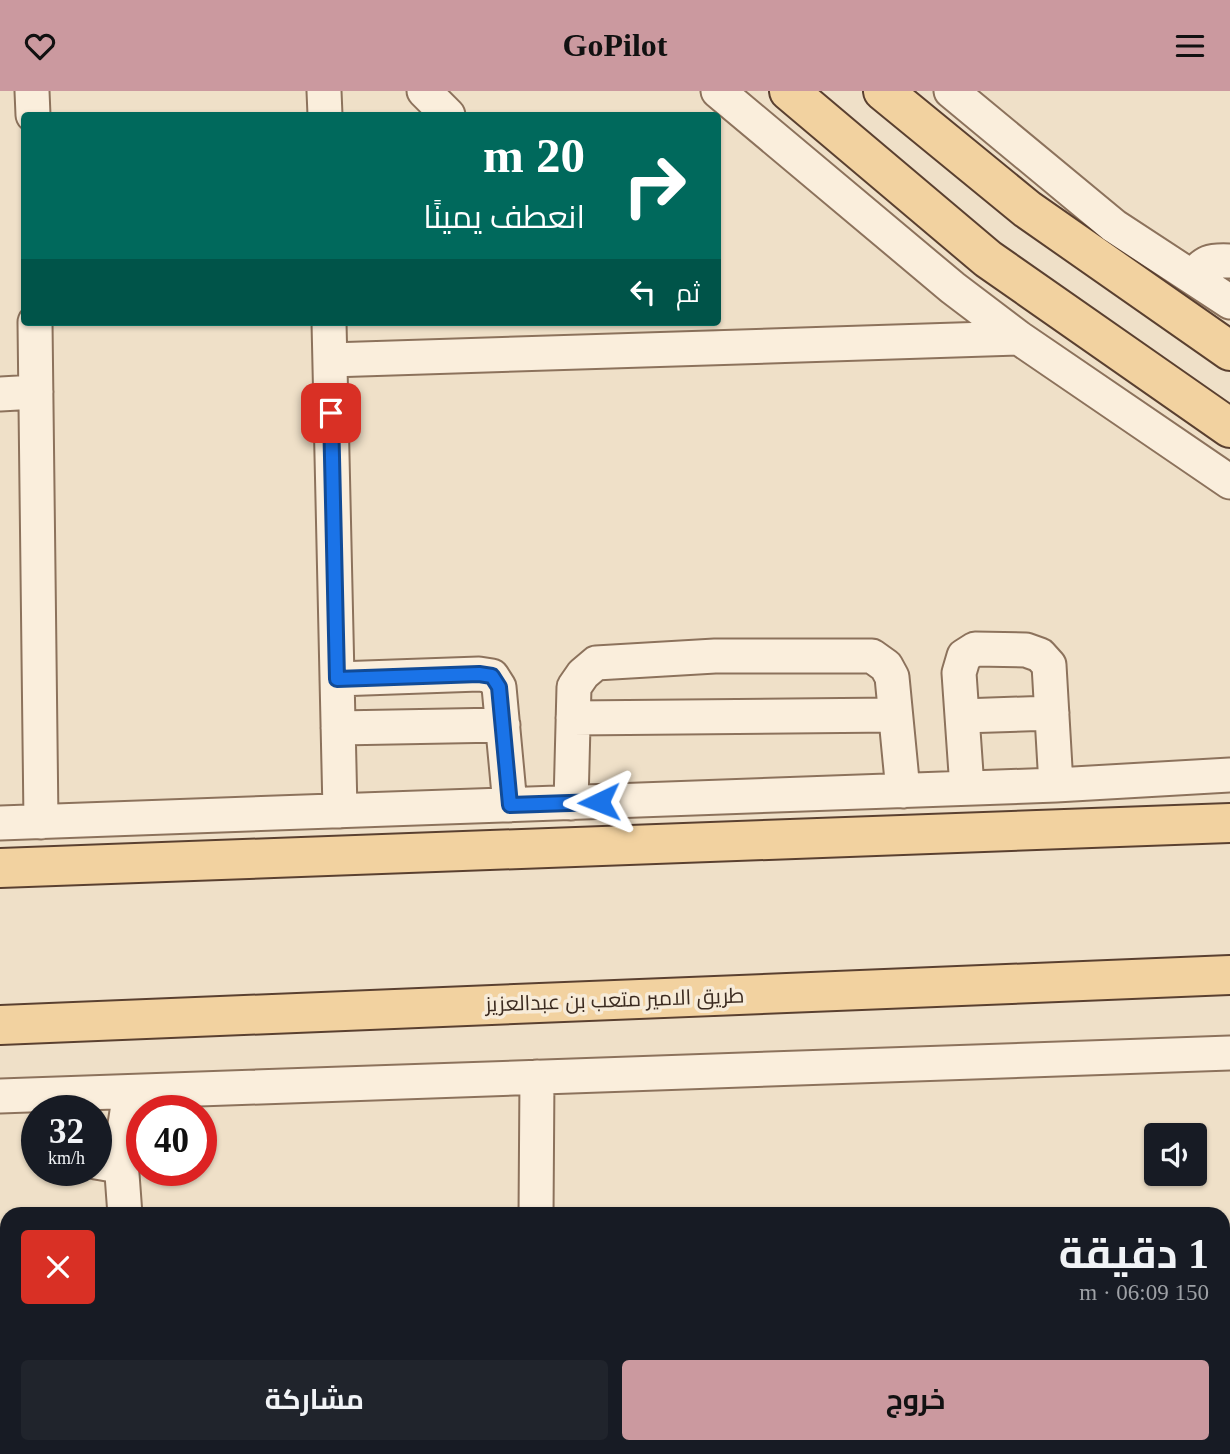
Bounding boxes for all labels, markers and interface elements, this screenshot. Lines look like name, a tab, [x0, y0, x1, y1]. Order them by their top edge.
icon: heart	[21, 27, 59, 65]
text: GoPilot	[563, 27, 667, 63]
icon: menu	[1171, 27, 1209, 65]
text: 20 m	[483, 128, 585, 183]
icon: right	[609, 140, 700, 231]
text: انعطف يمينًا	[423, 199, 585, 235]
icon: left	[624, 273, 662, 311]
text: ثم	[676, 279, 700, 308]
pin	[301, 383, 361, 443]
icon: arrive	[312, 394, 350, 432]
position arrow	[562, 765, 636, 839]
street label: طريق الامير متعب بن عبدالعزيز	[484, 983, 745, 1018]
speed limit sign: 40	[126, 1095, 217, 1186]
text: 32	[49, 1112, 84, 1151]
map controls	[1144, 1123, 1207, 1186]
button: sound	[1144, 1123, 1207, 1186]
text: km/h	[48, 1148, 85, 1168]
button: close	[21, 1230, 95, 1304]
text: 1 دقيقة	[1059, 1231, 1209, 1277]
text: 150 m · 06:09	[1079, 1280, 1209, 1305]
button: مشاركة	[21, 1360, 608, 1440]
button: خروج	[622, 1360, 1209, 1440]

